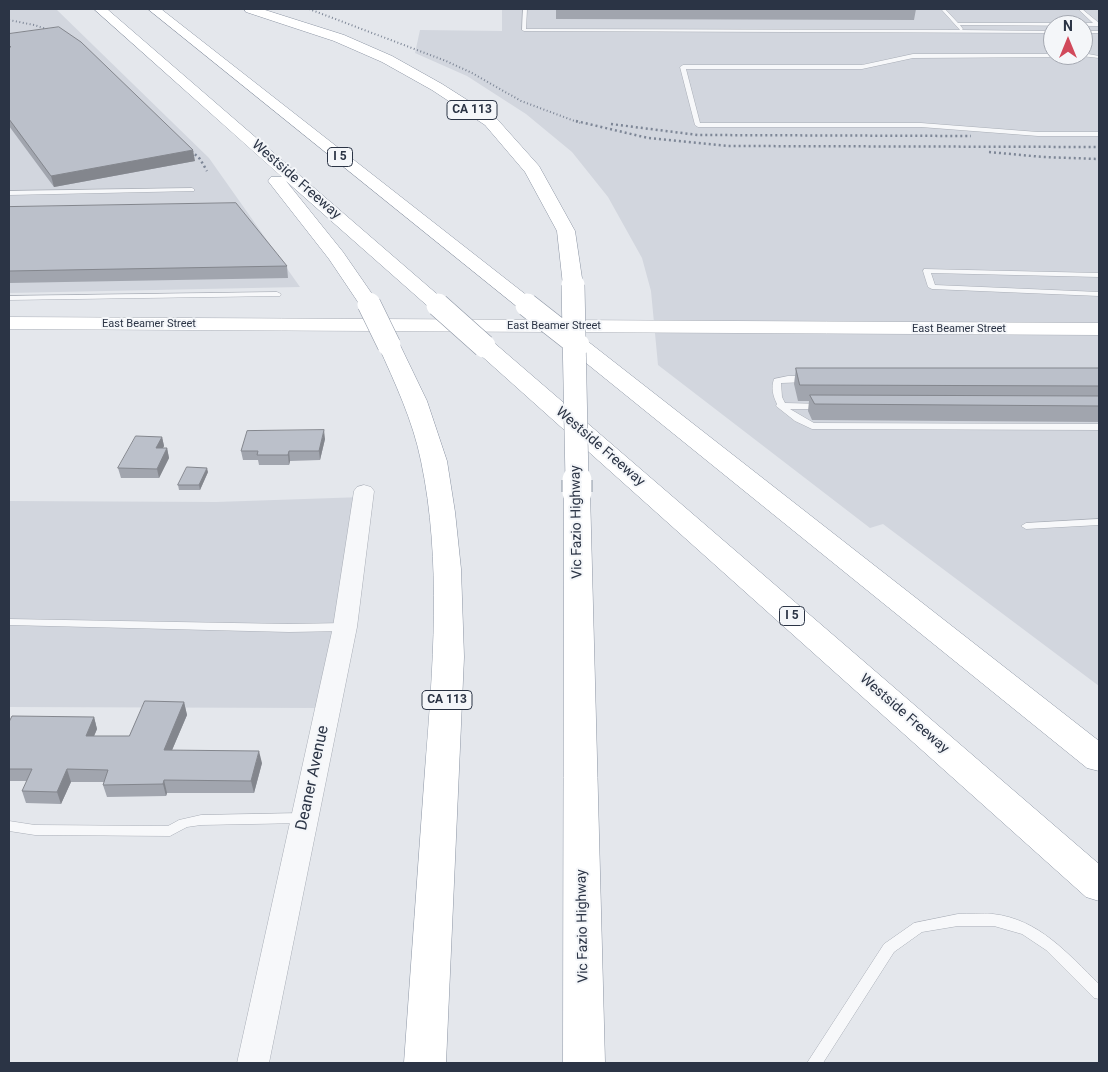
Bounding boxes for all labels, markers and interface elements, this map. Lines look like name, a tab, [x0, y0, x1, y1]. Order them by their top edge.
north arrow	[1043, 15, 1093, 65]
text: N	[1063, 18, 1073, 34]
road number: CA 113	[447, 100, 497, 120]
street label: Westside Freeway	[248, 137, 344, 223]
road number: I 5	[328, 148, 352, 166]
street label: East Beamer Street	[102, 317, 196, 331]
street label: East Beamer Street	[507, 319, 601, 333]
street label: East Beamer Street	[912, 322, 1006, 336]
street label: Westside Freeway	[552, 404, 648, 490]
street label: Vic Fazio Highway	[568, 465, 586, 579]
road number: I 5	[780, 606, 804, 626]
street label: Westside Freeway	[856, 671, 952, 757]
road number: CA 113	[422, 690, 472, 710]
street label: Deaner Avenue	[293, 724, 333, 832]
street label: Vic Fazio Highway	[574, 869, 592, 983]

